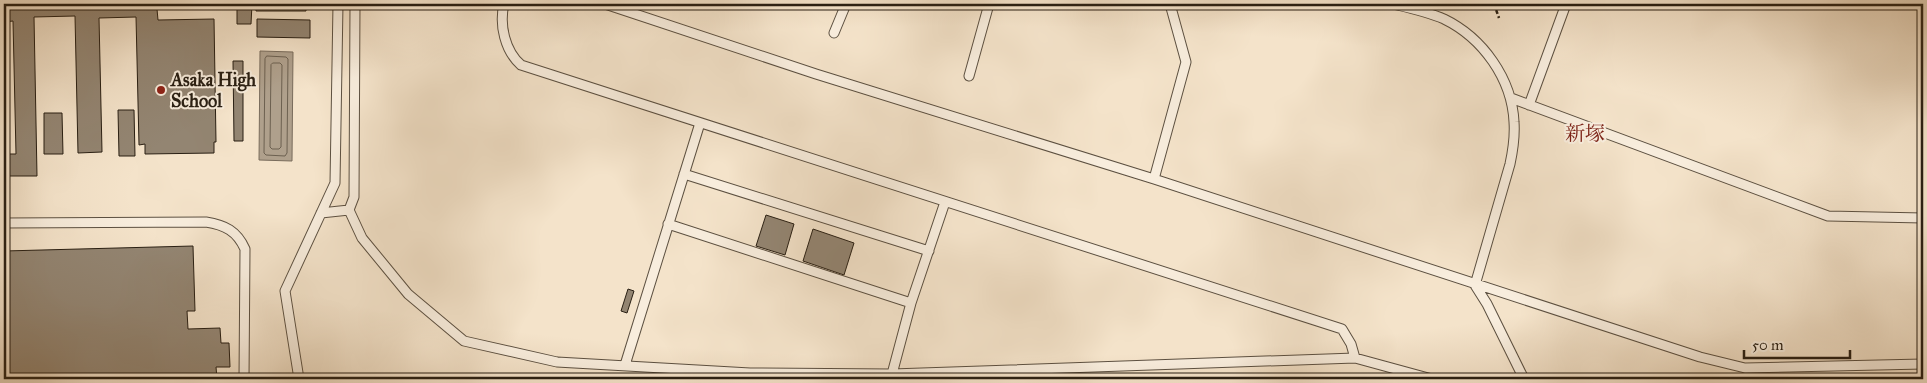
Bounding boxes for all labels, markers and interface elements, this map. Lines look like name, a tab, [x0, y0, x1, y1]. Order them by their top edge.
place label: Asaka High School	[170, 69, 257, 112]
marker: Asaka High School	[155, 84, 167, 96]
district label: 新塚	[1565, 121, 1605, 145]
scale bar	[1744, 328, 1851, 360]
text: 50 m	[1752, 336, 1784, 354]

